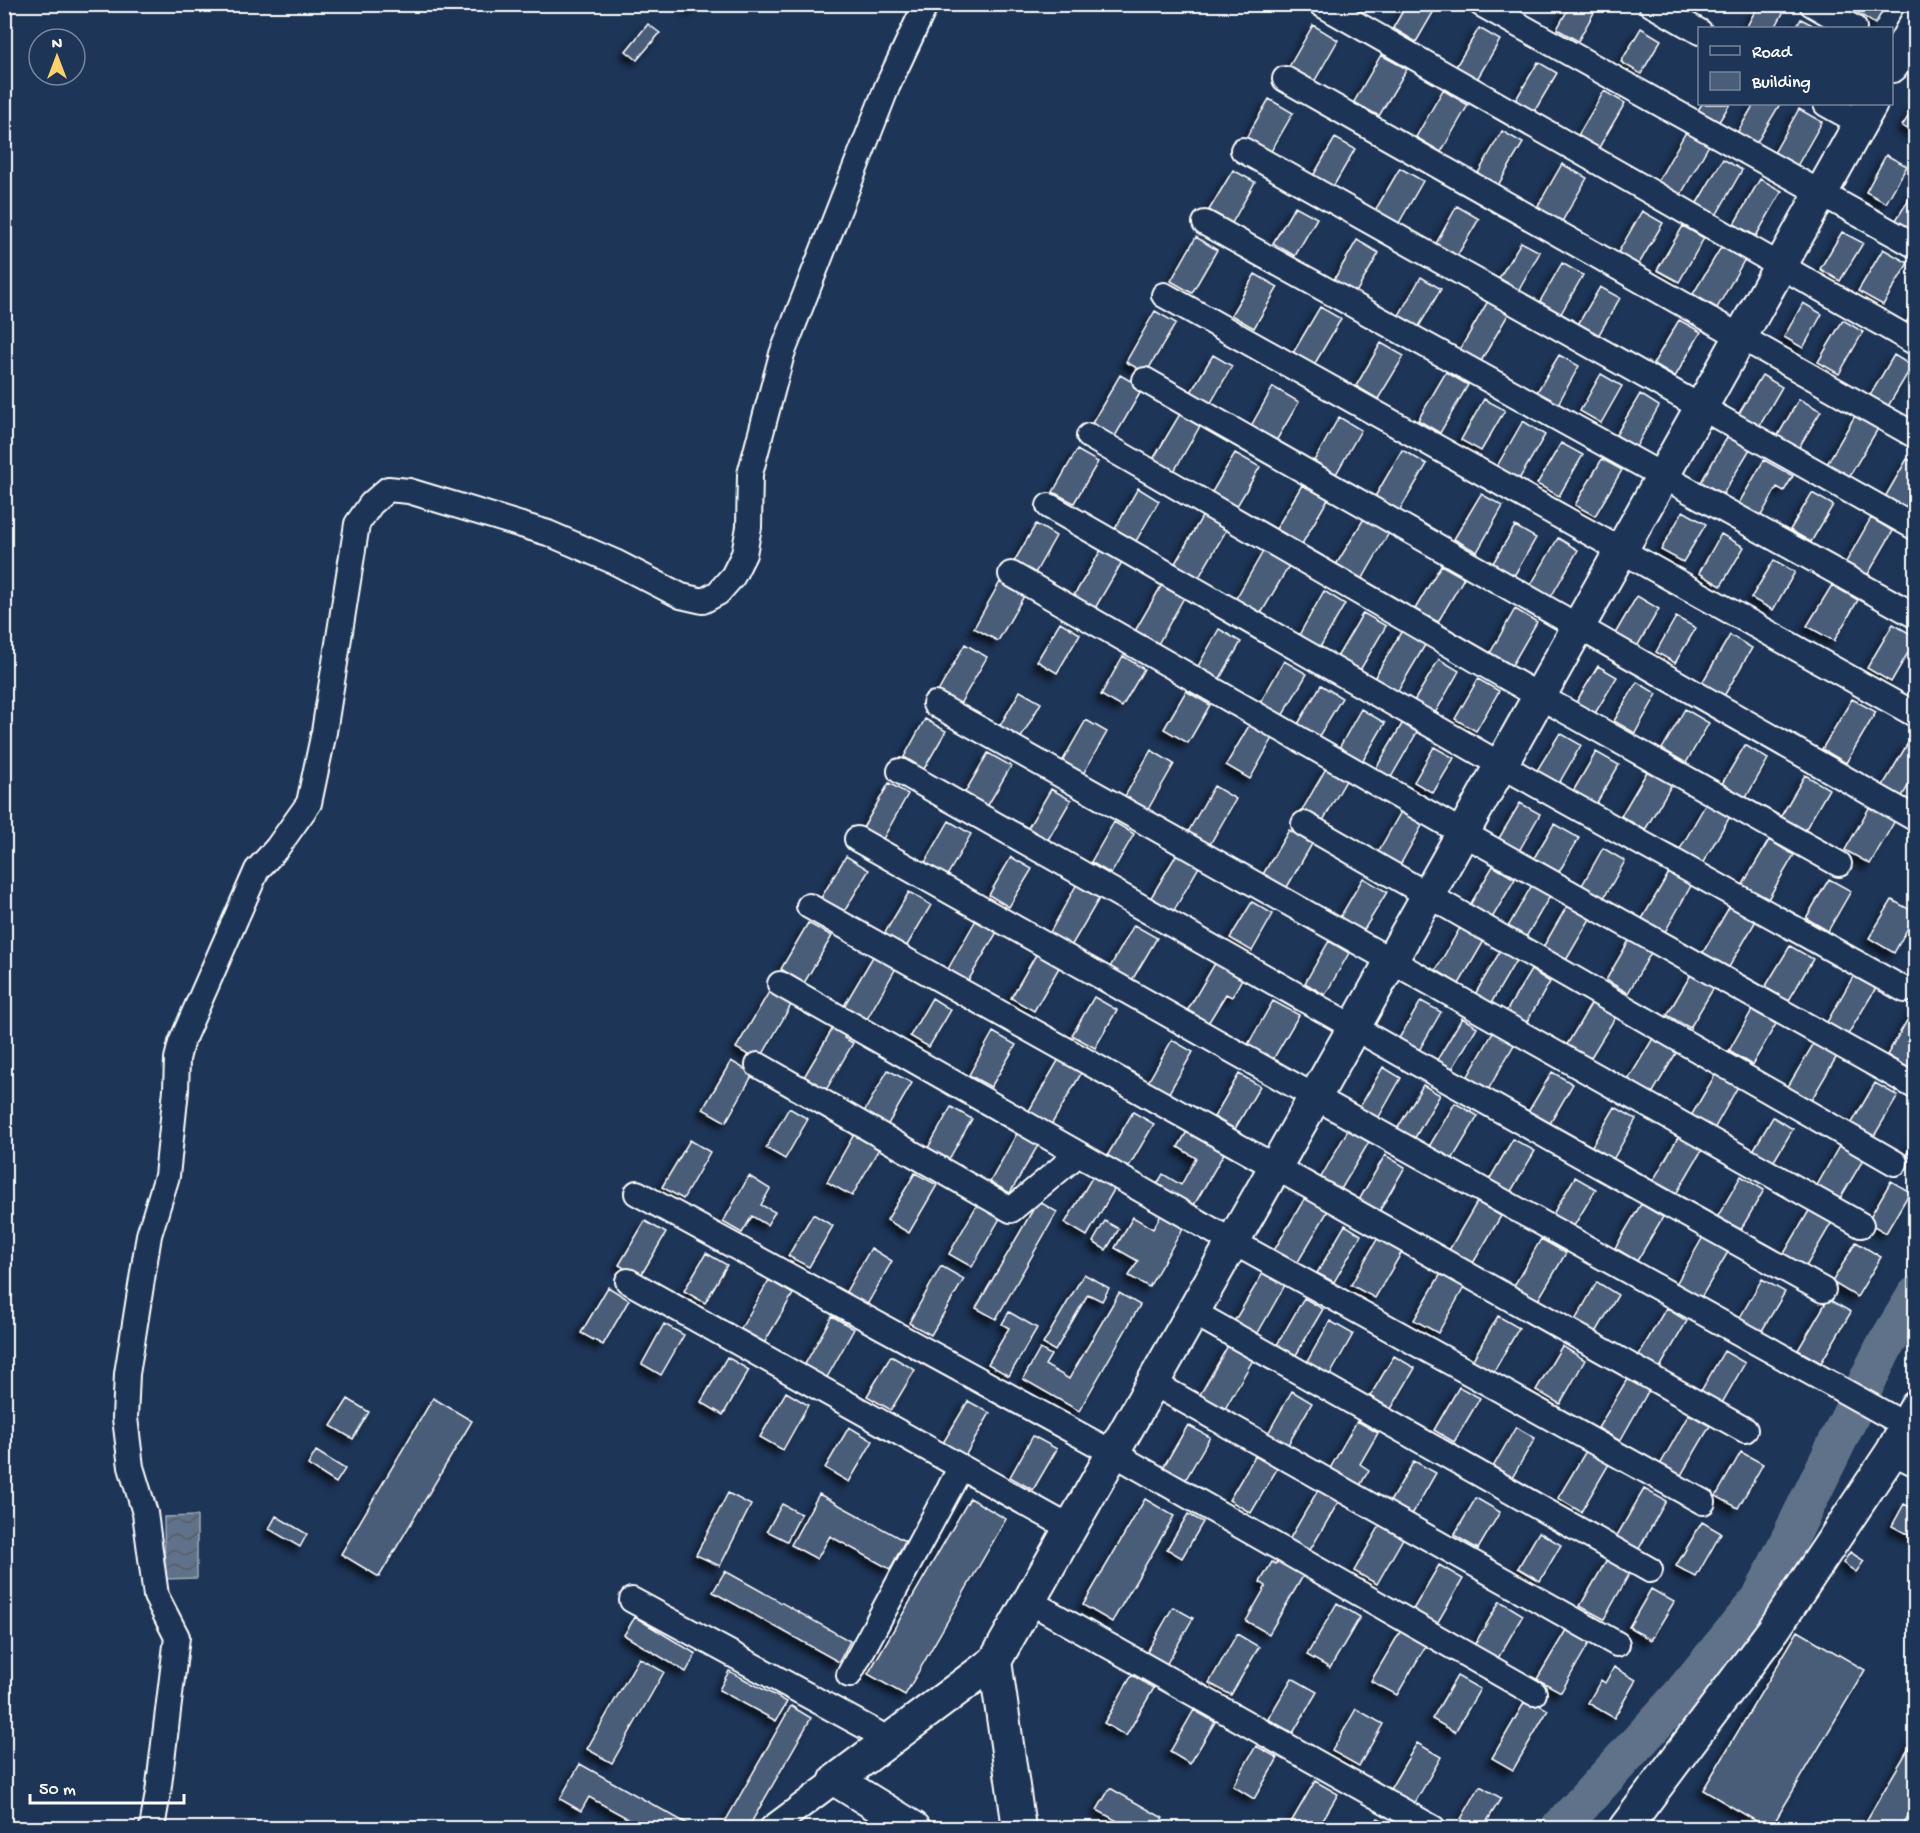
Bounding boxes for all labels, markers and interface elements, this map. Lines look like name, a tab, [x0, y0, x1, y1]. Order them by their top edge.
north arrow	[27, 27, 87, 87]
legend	[1698, 27, 1893, 105]
text: N	[52, 36, 63, 55]
text: Road	[1752, 43, 1793, 64]
text: Building	[1751, 73, 1811, 94]
scale bar	[30, 1767, 184, 1805]
text: 50 m	[39, 1780, 76, 1801]

